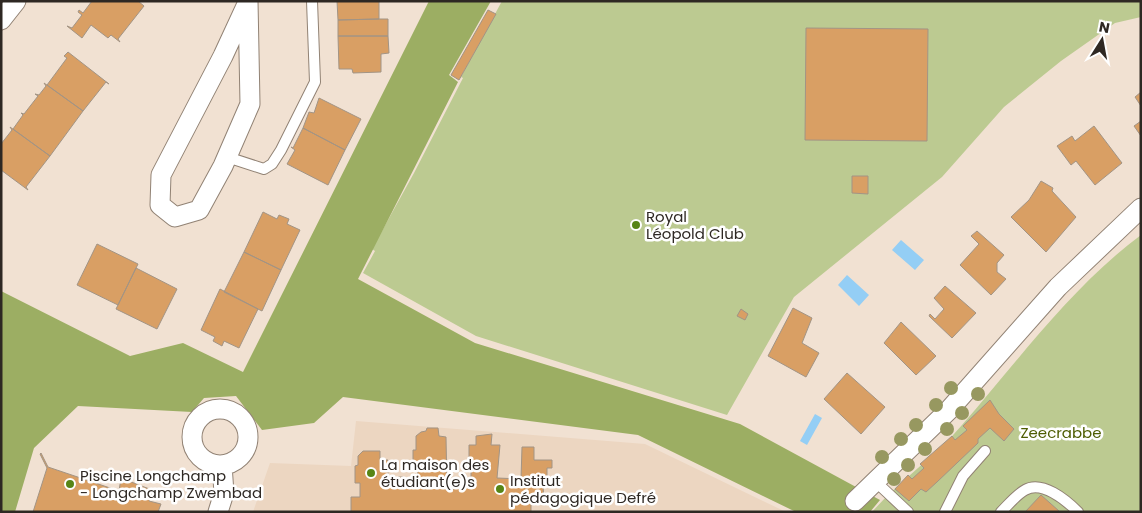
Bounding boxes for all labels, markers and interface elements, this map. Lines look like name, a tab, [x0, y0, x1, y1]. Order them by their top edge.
north arrow	[1077, 15, 1127, 65]
text: N	[1097, 16, 1112, 38]
place label: Royal Léopold Club	[646, 206, 744, 244]
marker: Royal Léopold Club	[630, 219, 642, 231]
park label: Zeecrabbe	[1020, 422, 1102, 443]
place label: La maison des étudiant(e)s	[381, 454, 489, 492]
place label: Piscine Longchamp - Longchamp Zwembad	[80, 465, 262, 503]
marker: La maison des étudiant(e)s	[365, 467, 377, 479]
place label: Institut pédagogique Defré	[510, 470, 656, 508]
marker: Piscine Longchamp - Longchamp Zwembad	[64, 478, 76, 490]
marker: Institut pédagogique Defré	[494, 483, 506, 495]

